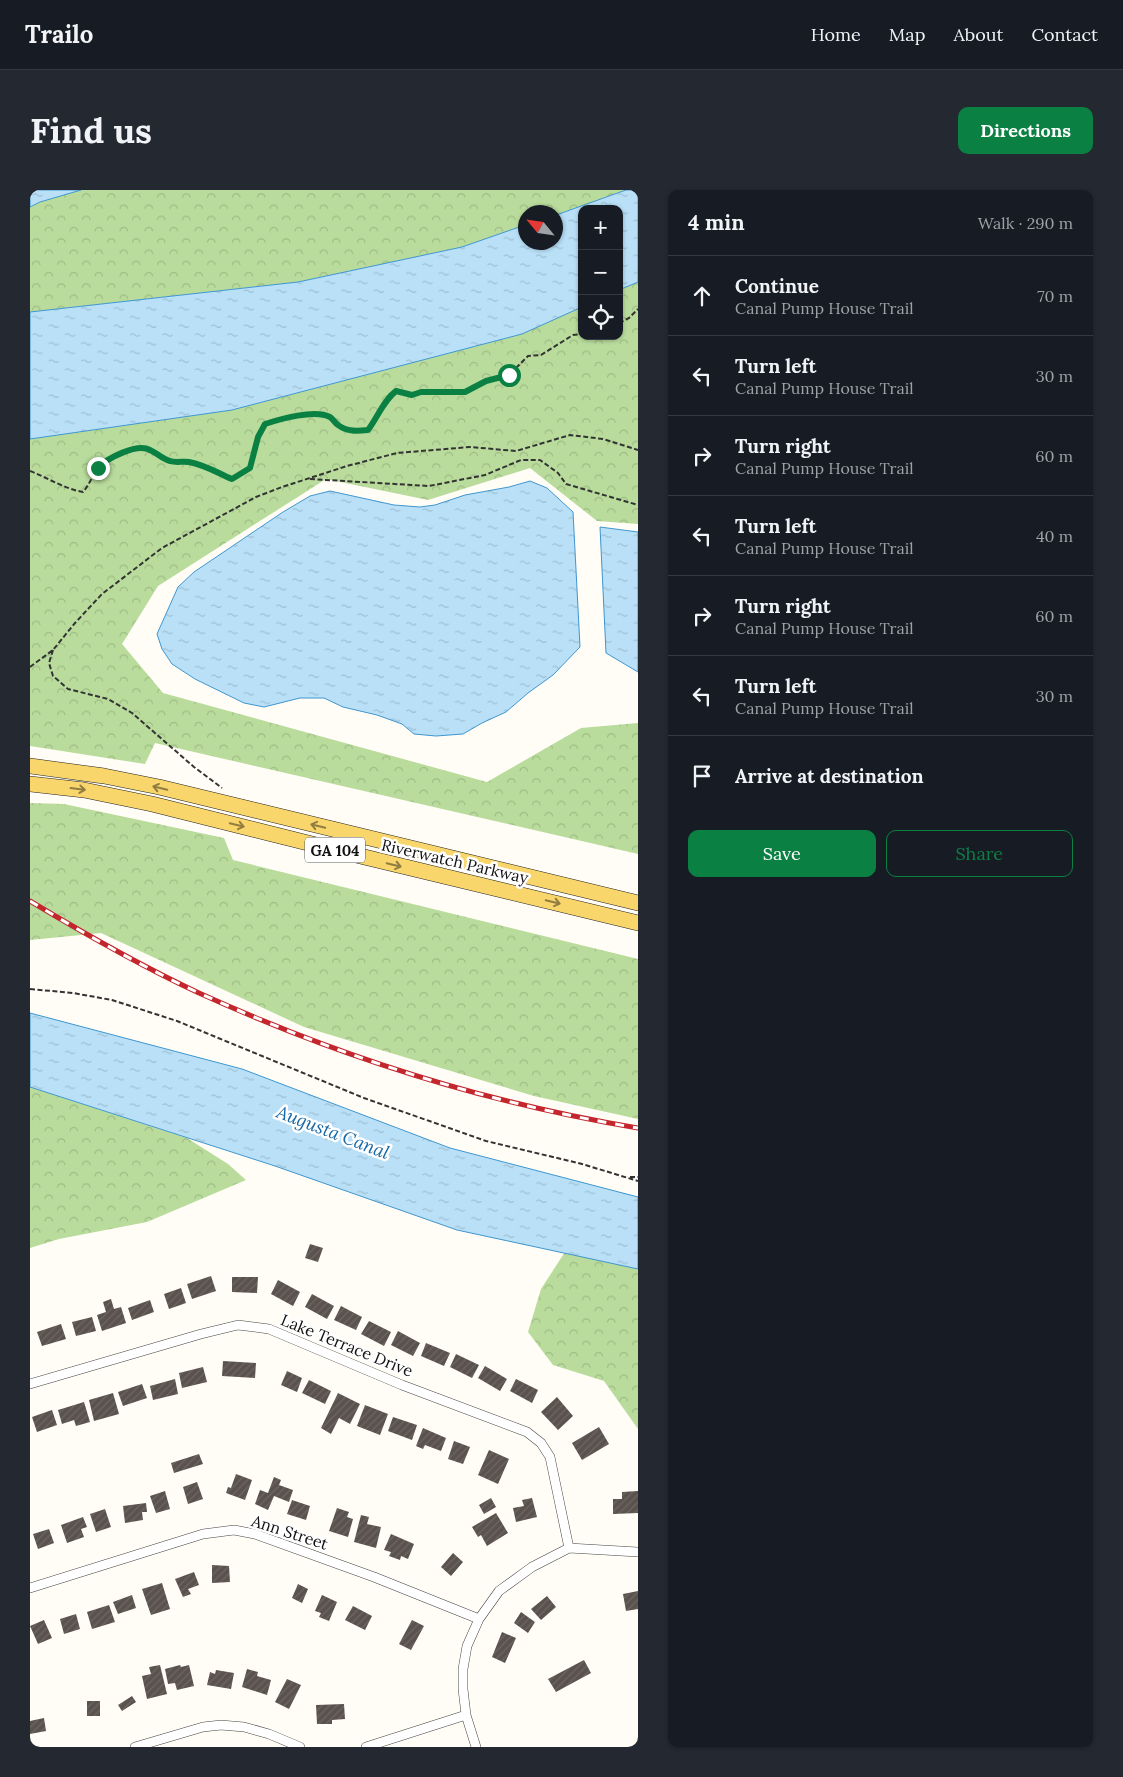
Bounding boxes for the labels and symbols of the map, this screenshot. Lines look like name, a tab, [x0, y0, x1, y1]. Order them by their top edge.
north arrow	[518, 205, 563, 250]
route start	[498, 364, 521, 387]
route end	[87, 457, 110, 480]
one-way arrow	[153, 783, 169, 792]
one-way arrow	[70, 784, 86, 794]
one-way arrow	[228, 821, 244, 831]
one-way arrow	[311, 821, 327, 831]
street label: Riverwatch Parkway	[380, 834, 531, 888]
road number: GA 104	[305, 838, 365, 862]
one-way arrow	[386, 861, 402, 870]
one-way arrow	[544, 898, 560, 908]
water label: Augusta Canal	[272, 1100, 393, 1164]
street label: Lake Terrace Drive	[278, 1309, 416, 1381]
street label: Ann Street	[248, 1510, 331, 1554]

